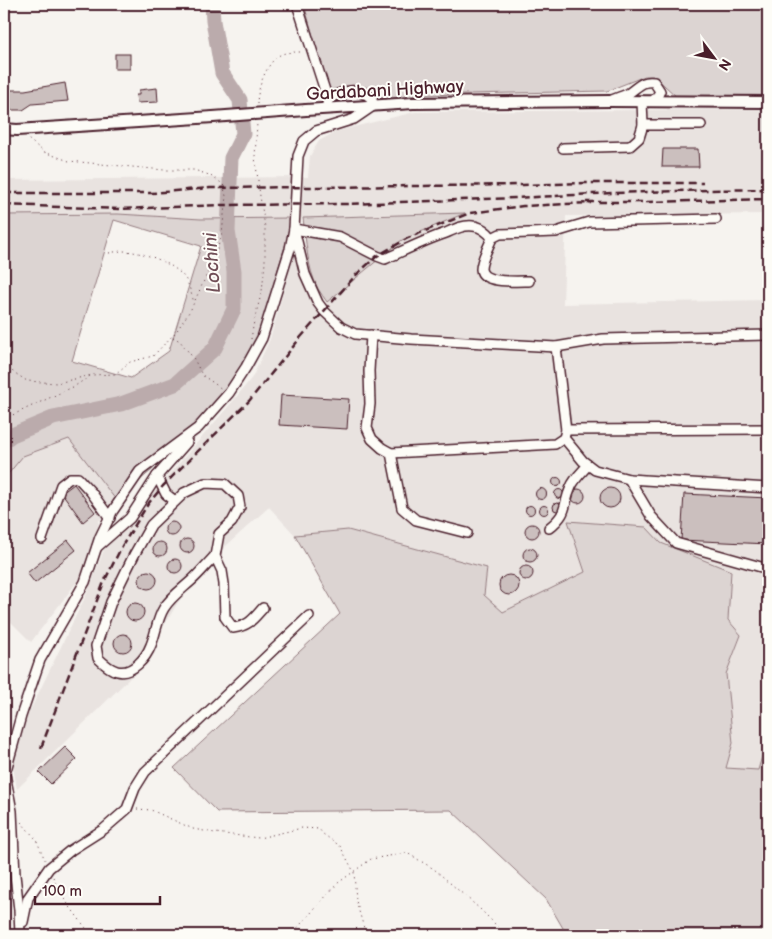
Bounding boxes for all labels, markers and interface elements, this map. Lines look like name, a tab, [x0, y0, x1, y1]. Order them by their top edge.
north arrow	[690, 32, 740, 82]
text: N	[715, 56, 735, 74]
street label: Gardabani Highway	[306, 76, 465, 105]
water label: Lochini	[199, 231, 226, 294]
scale bar	[35, 874, 160, 906]
text: 100 m	[42, 882, 82, 901]

